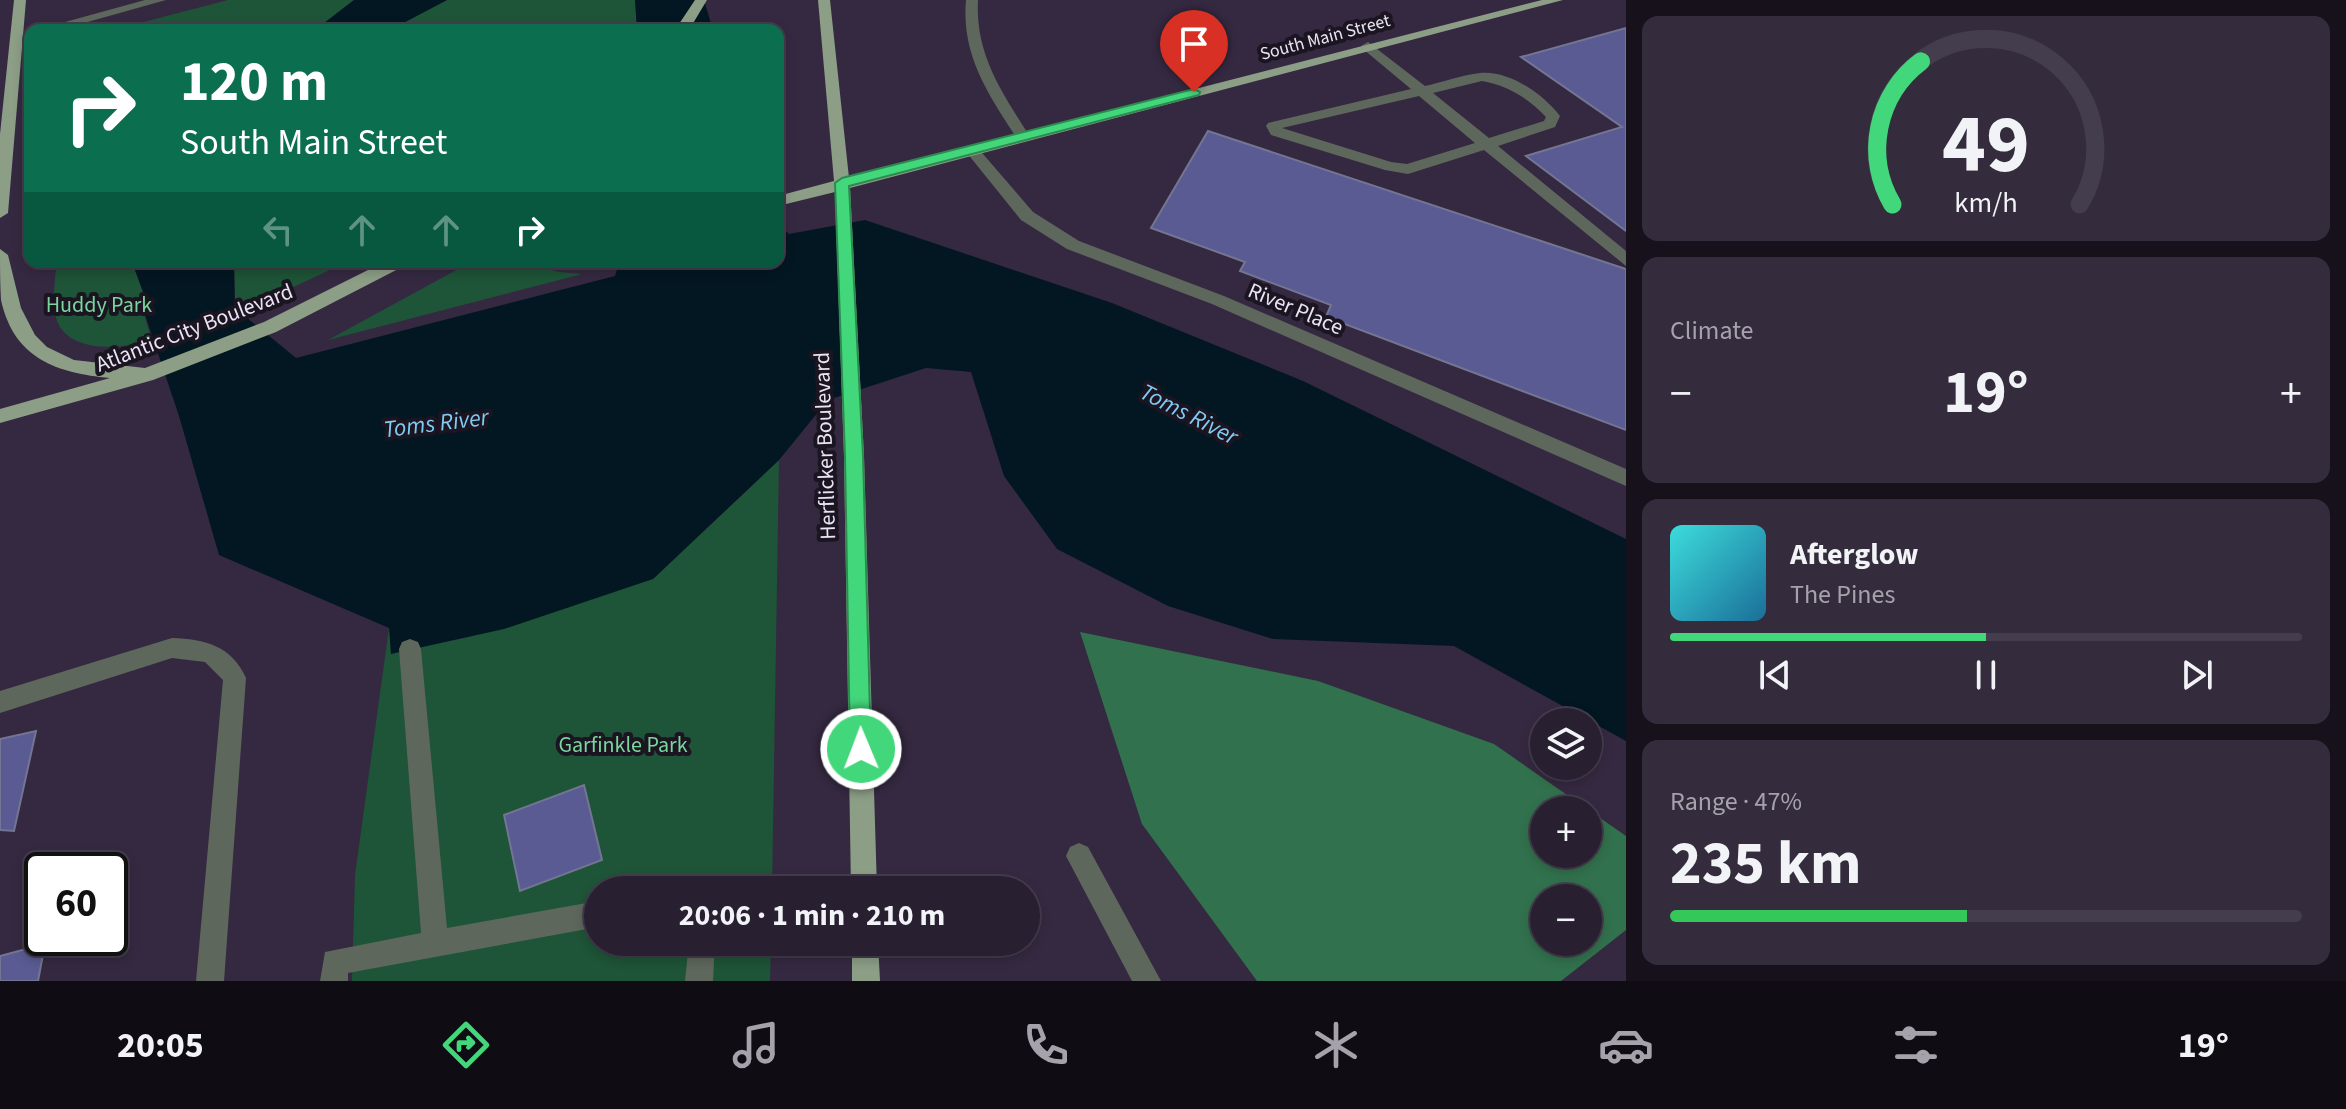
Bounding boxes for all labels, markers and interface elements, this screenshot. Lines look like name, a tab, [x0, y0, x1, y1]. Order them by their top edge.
street label: South Main Street	[1257, 8, 1393, 67]
pin	[1160, 10, 1228, 92]
icon: arrive	[1172, 22, 1216, 66]
text: 120 m	[180, 43, 328, 122]
icon: right	[48, 56, 152, 160]
text: 49	[1942, 85, 2030, 203]
text: South Main Street	[180, 117, 448, 168]
text: km/h	[1954, 183, 2018, 223]
icon: left	[256, 208, 300, 252]
icon: ahead	[340, 208, 384, 252]
icon: ahead	[424, 208, 468, 252]
icon: right	[508, 208, 552, 252]
street label: River Place	[1243, 275, 1348, 343]
street label: Atlantic City Boulevard	[91, 276, 298, 380]
park label: Huddy Park	[46, 289, 152, 321]
text: Climate	[1670, 312, 1754, 349]
text: 19°	[1943, 351, 2029, 436]
street label: Herflicker Boulevard	[806, 352, 844, 540]
text: −	[1670, 363, 1692, 426]
text: +	[2280, 363, 2302, 426]
water label: Toms River	[1134, 375, 1245, 455]
water label: Toms River	[381, 399, 493, 447]
text: Afterglow	[1790, 533, 1918, 576]
text: The Pines	[1790, 576, 1895, 613]
icon: previous	[1753, 653, 1797, 697]
icon: pause	[1964, 653, 2008, 697]
icon: next	[2175, 653, 2219, 697]
position arrow	[819, 707, 903, 791]
map controls	[1530, 708, 1602, 956]
button: layers	[1530, 708, 1602, 780]
park label: Garfinkle Park	[558, 729, 688, 761]
text: Range · 47%	[1670, 783, 1802, 820]
button: +	[1530, 796, 1602, 868]
text: 235 km	[1670, 822, 1861, 907]
speed limit sign: 60	[24, 852, 128, 956]
button: −	[1530, 884, 1602, 956]
text: 20:06 · 1 min · 210 m	[679, 894, 945, 937]
icon: directions	[438, 1017, 494, 1073]
icon: music	[728, 1017, 784, 1073]
icon: phone	[1018, 1017, 1074, 1073]
icon: climate	[1308, 1017, 1364, 1073]
icon: car	[1598, 1017, 1654, 1073]
icon: filters	[1888, 1017, 1944, 1073]
text: 20:05	[117, 1020, 204, 1071]
text: 19°	[2178, 1020, 2229, 1071]

